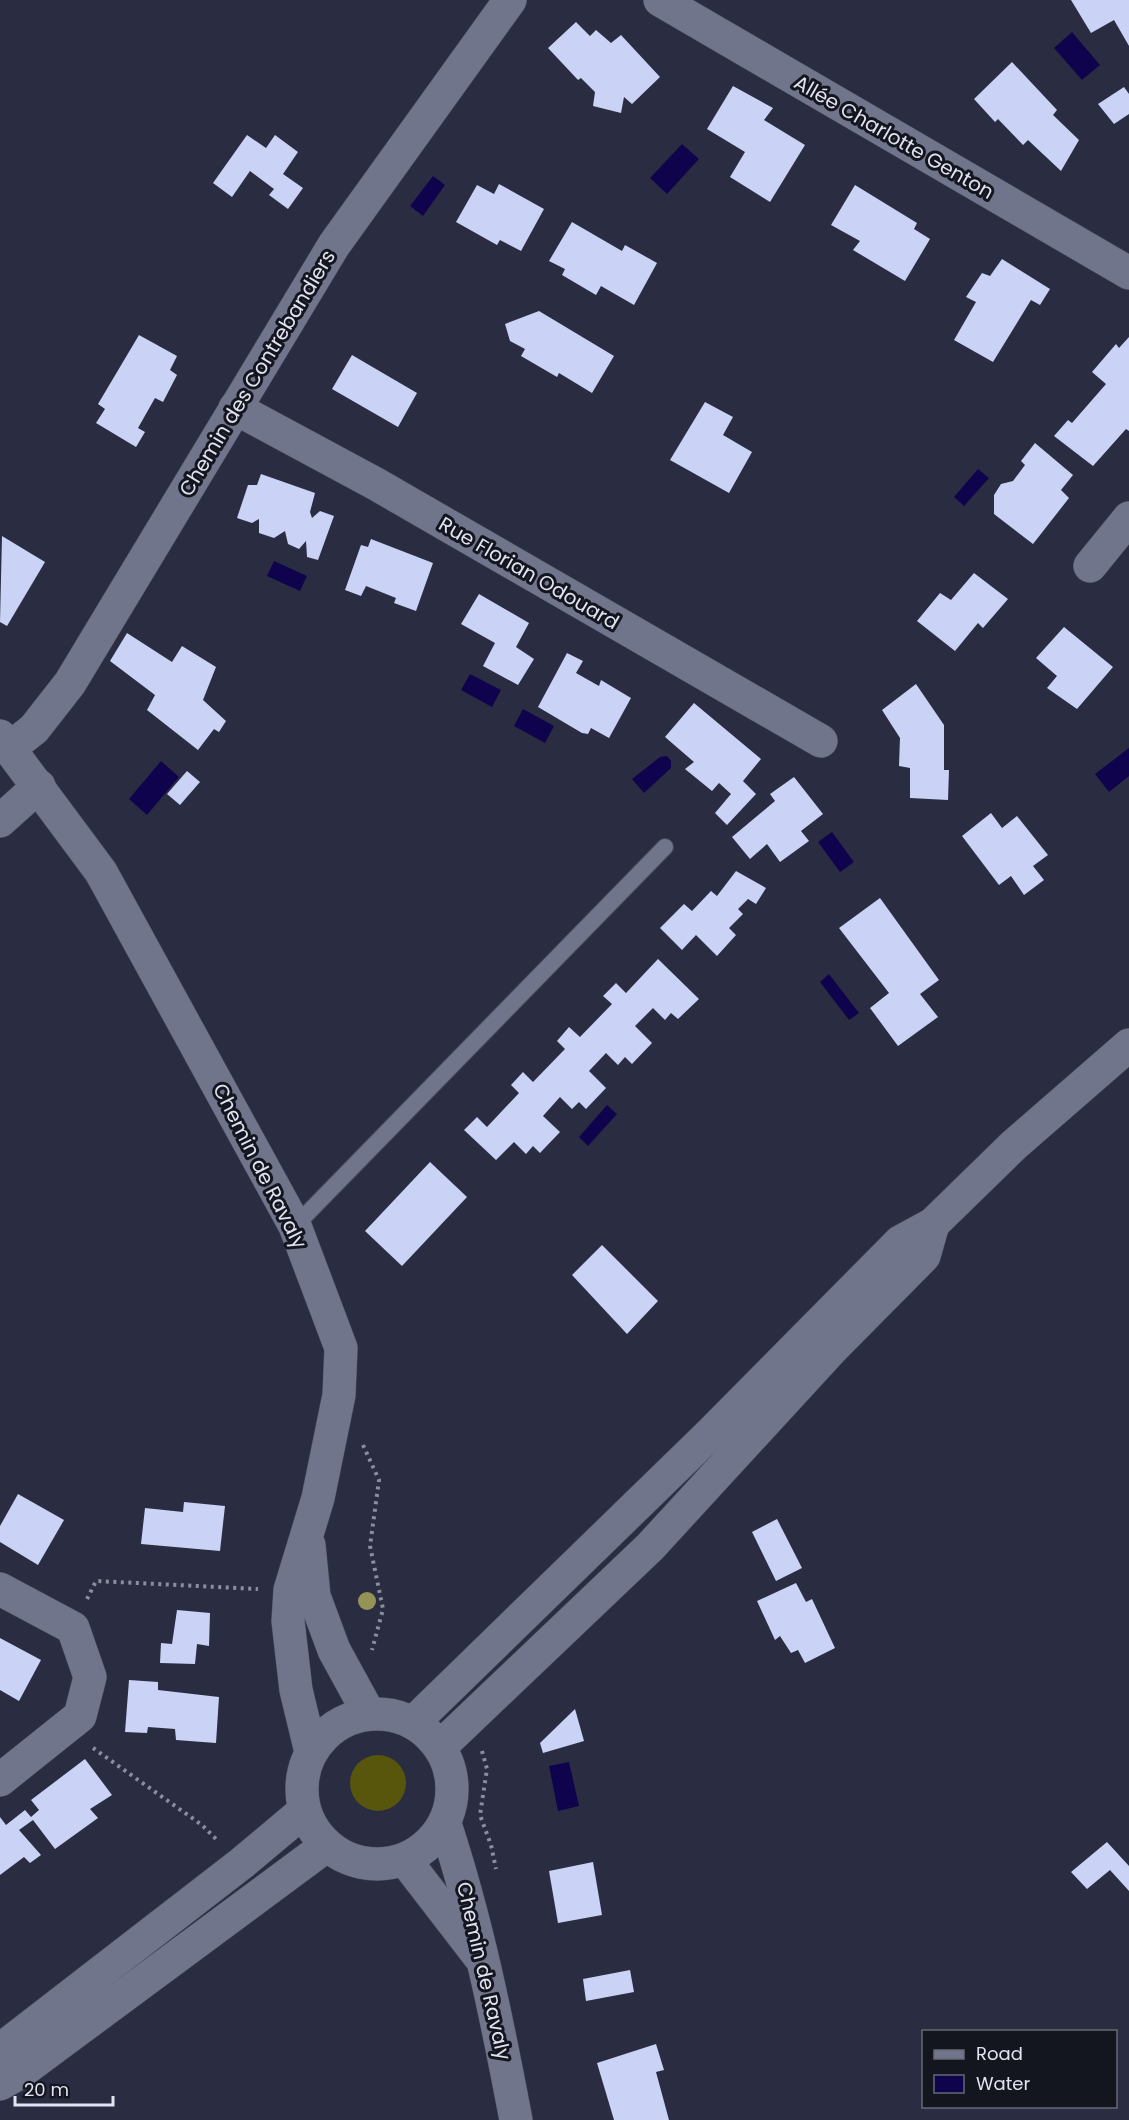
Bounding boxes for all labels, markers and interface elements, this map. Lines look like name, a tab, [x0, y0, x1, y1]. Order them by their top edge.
street label: Allée Charlotte Genton	[789, 68, 999, 206]
street label: Chemin des Contrebandiers	[172, 245, 342, 501]
street label: Rue Florian Odouard	[434, 510, 624, 636]
street label: Chemin de Ravaly	[206, 1078, 314, 1254]
street label: Chemin de Ravaly	[450, 1879, 518, 2063]
legend	[922, 2030, 1117, 2108]
text: Road	[976, 2041, 1023, 2066]
scale bar	[15, 2069, 112, 2107]
text: Water	[976, 2071, 1030, 2096]
text: 20 m	[24, 2077, 69, 2102]

